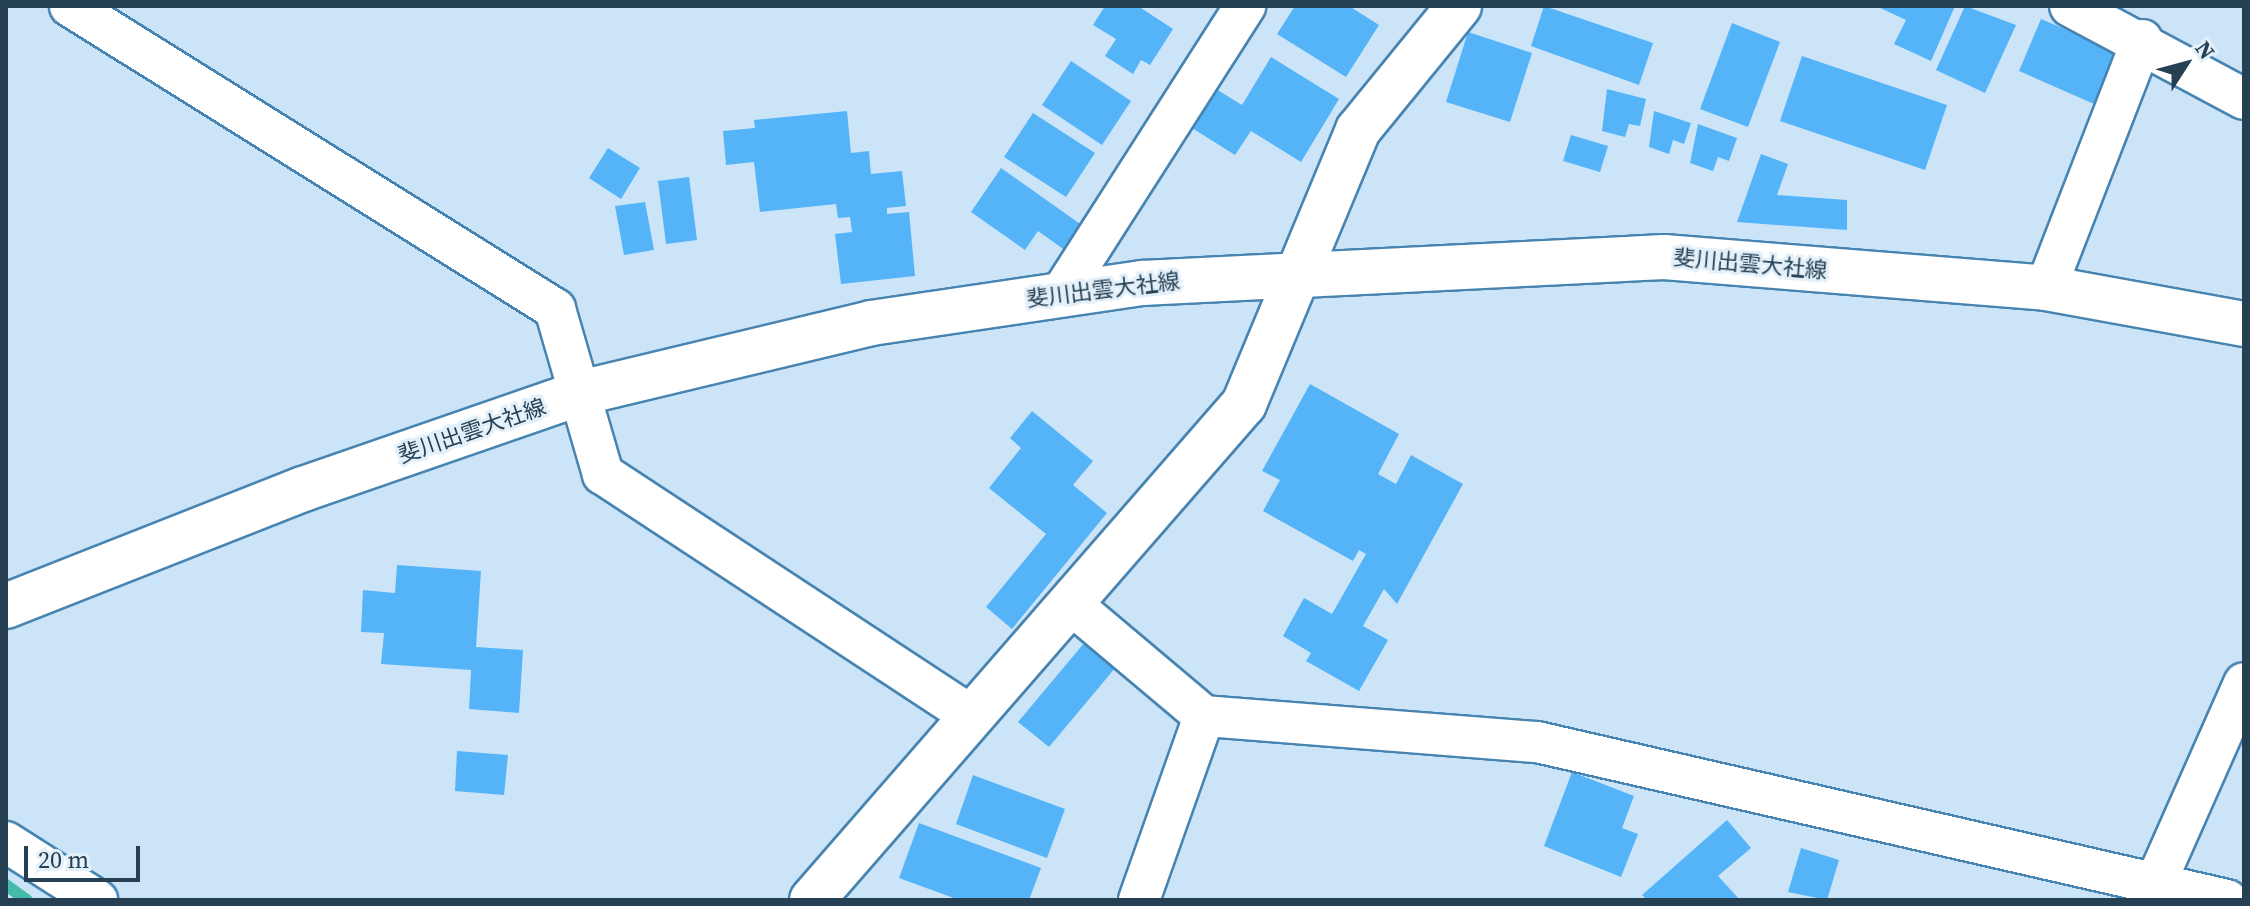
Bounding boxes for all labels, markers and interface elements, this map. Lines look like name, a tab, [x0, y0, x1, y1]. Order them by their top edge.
north arrow	[2146, 24, 2226, 104]
text: N	[2189, 35, 2222, 65]
street label: 斐川出雲大社線	[1672, 244, 1828, 284]
street label: 斐川出雲大社線	[1025, 268, 1181, 312]
street label: 斐川出雲大社線	[395, 393, 549, 469]
scale bar	[28, 830, 144, 880]
text: 20 m	[38, 843, 89, 876]

